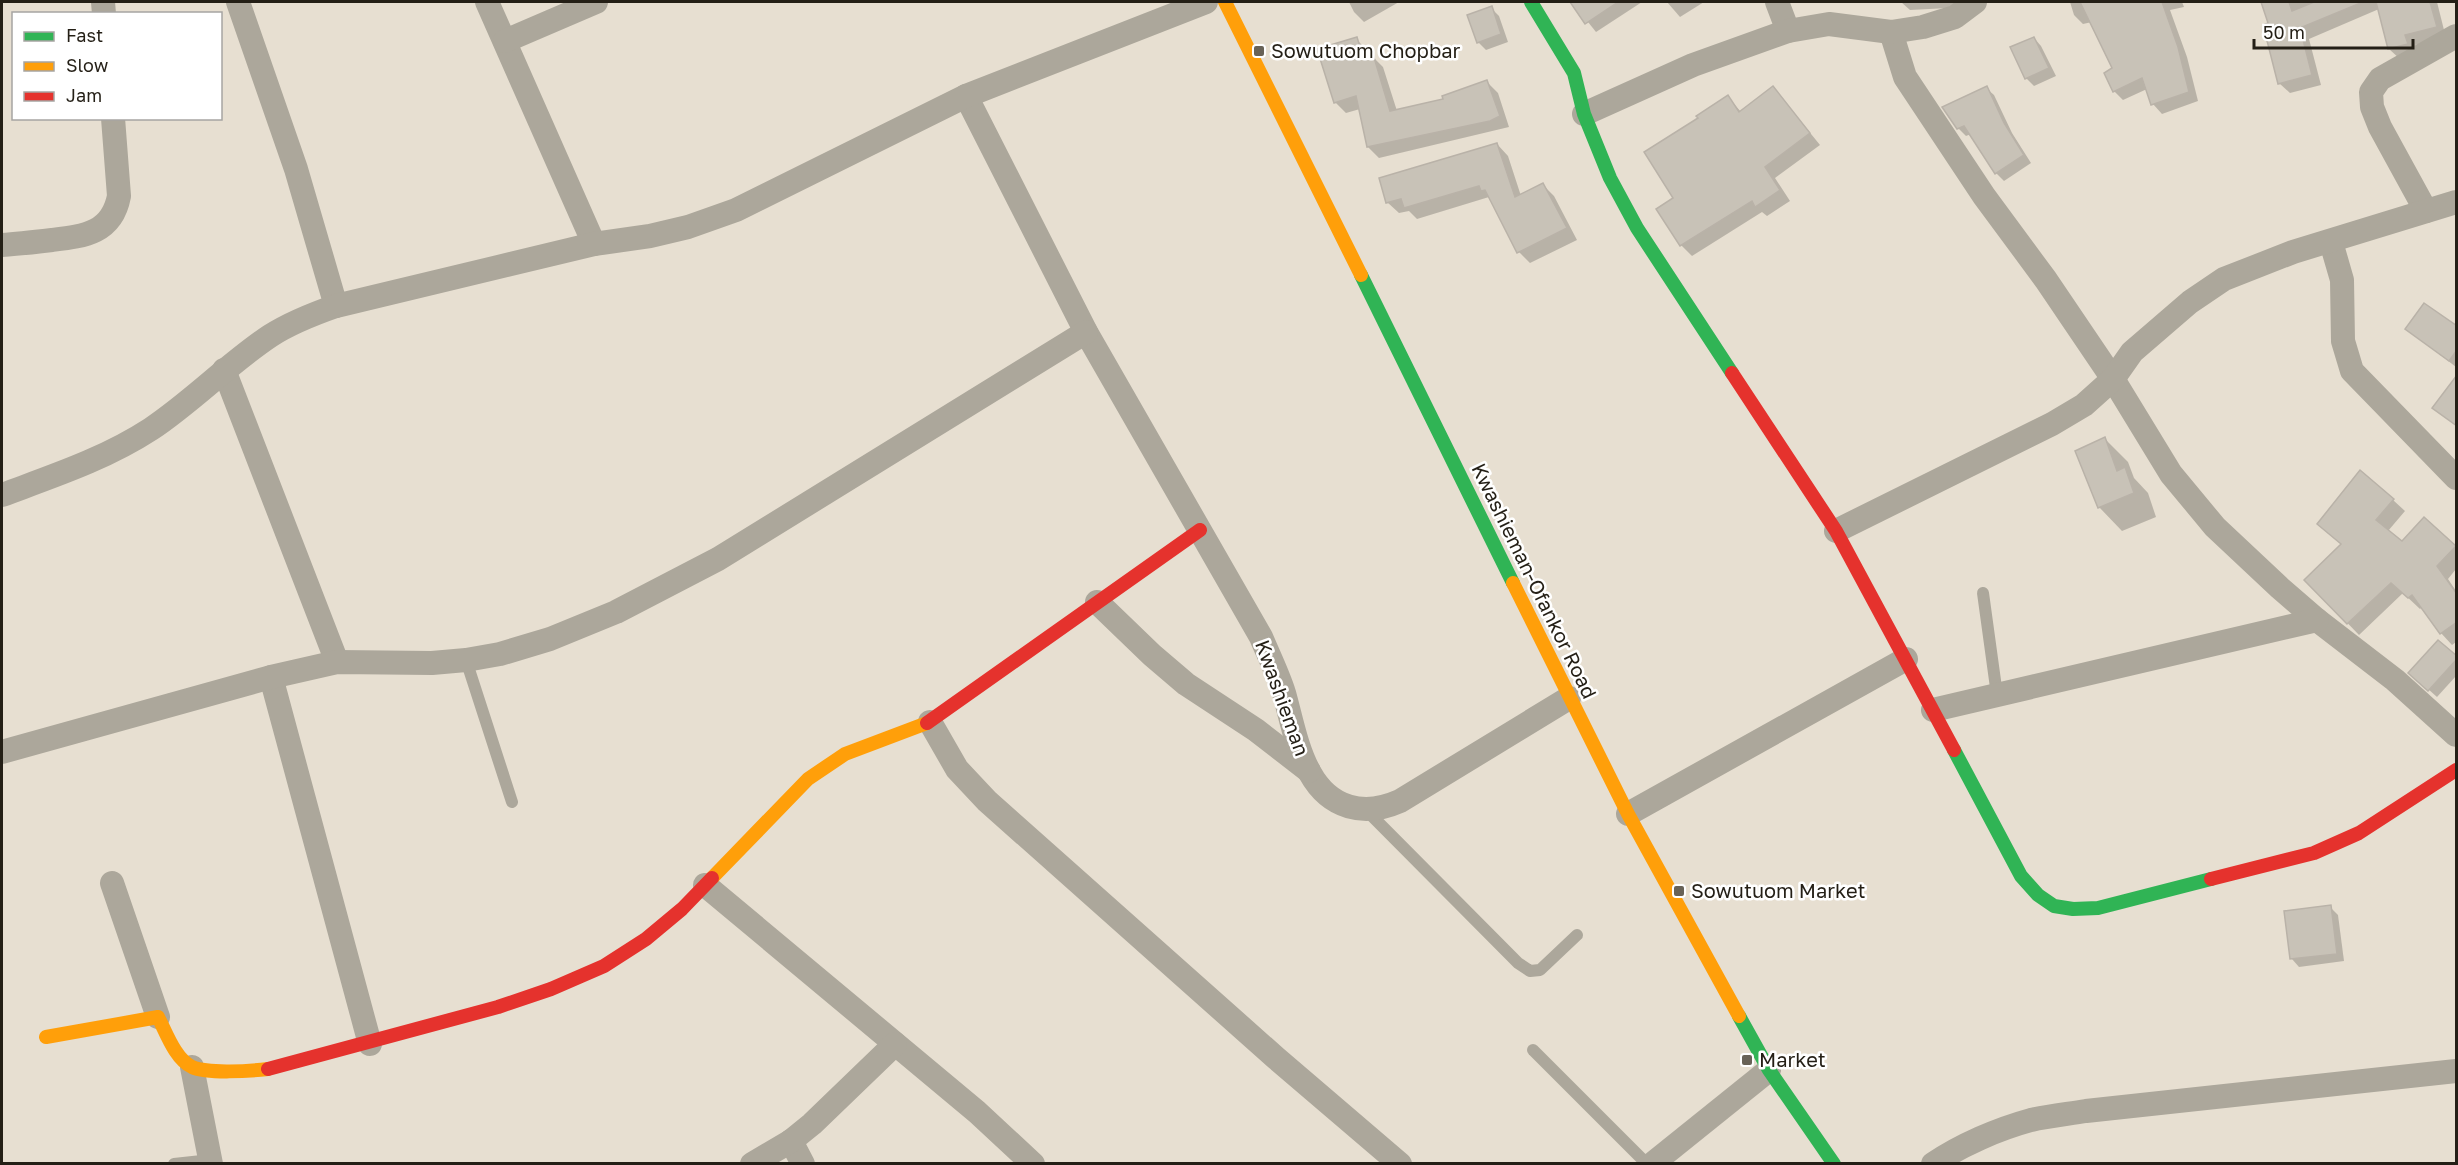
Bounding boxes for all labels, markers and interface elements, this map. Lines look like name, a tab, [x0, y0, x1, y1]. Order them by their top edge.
legend	[12, 12, 222, 120]
scale bar	[2254, 12, 2413, 50]
text: 50 m	[2263, 21, 2305, 43]
text: Fast	[66, 24, 103, 46]
place label: Sowutuom Chopbar	[1271, 38, 1460, 62]
marker: Sowutuom Chopbar	[1252, 44, 1266, 58]
text: Slow	[66, 54, 109, 76]
text: Jam	[66, 84, 102, 106]
street label: Kwashieman-Ofankor Road	[1467, 459, 1602, 702]
street label: Kwashieman	[1251, 636, 1315, 759]
place label: Sowutuom Market	[1691, 878, 1866, 902]
marker: Sowutuom Market	[1672, 884, 1686, 898]
place label: Market	[1759, 1047, 1826, 1071]
marker: Market	[1740, 1053, 1754, 1067]

